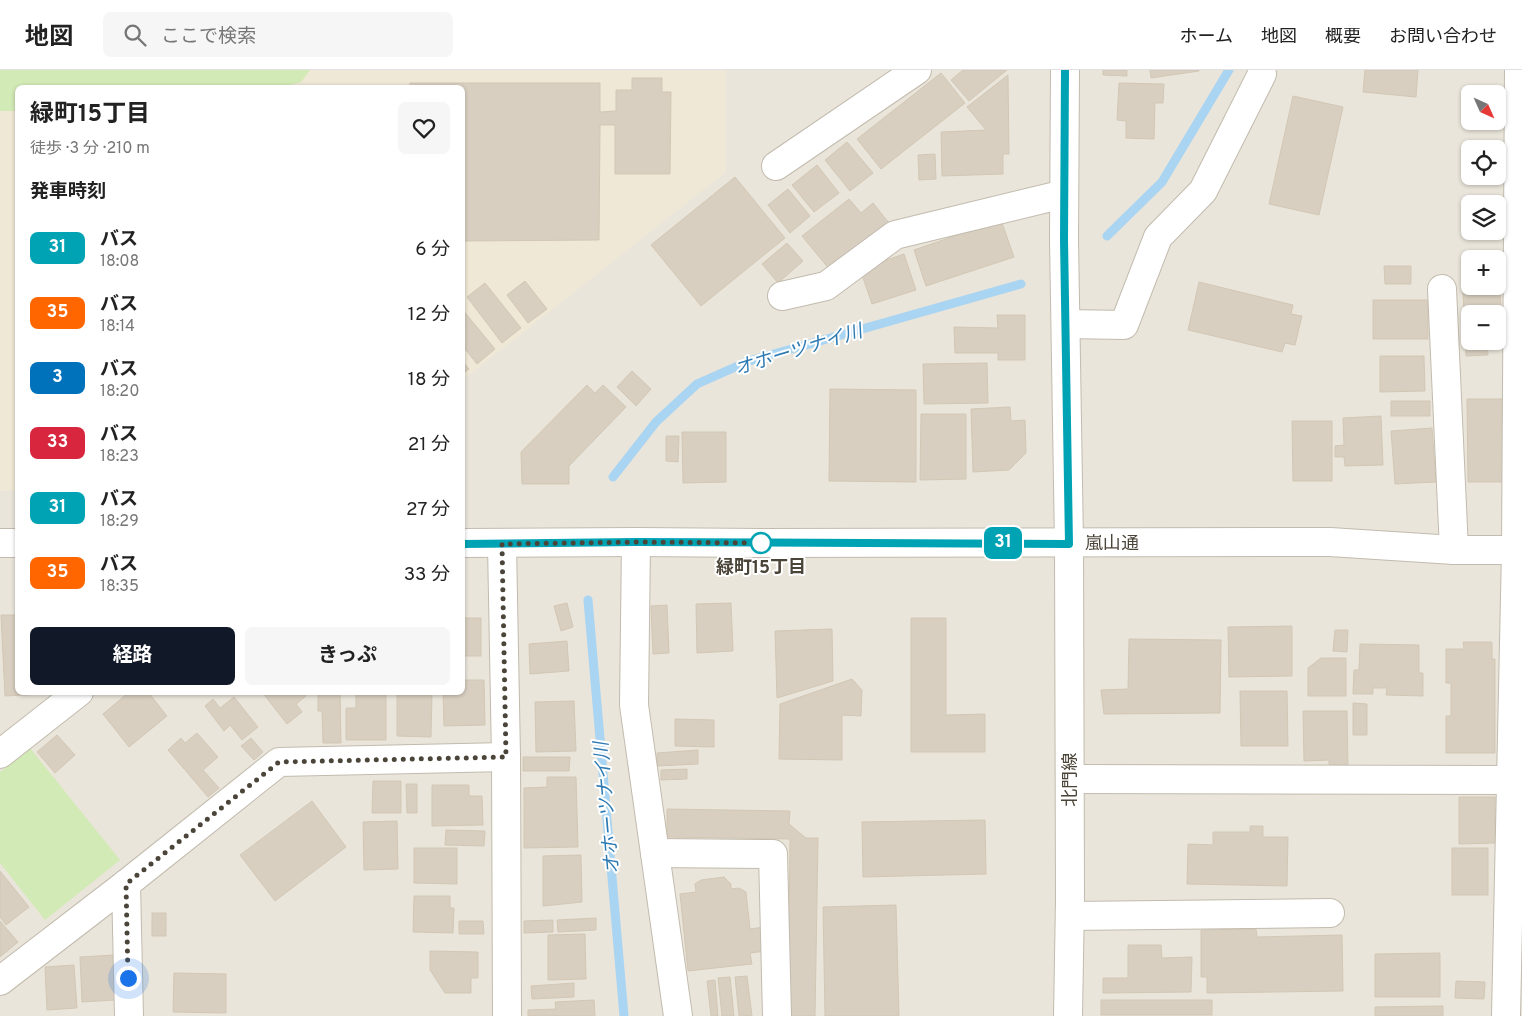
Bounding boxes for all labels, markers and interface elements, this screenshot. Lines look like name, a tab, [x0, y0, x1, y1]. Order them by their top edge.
search box	[103, 12, 453, 57]
icon: search	[121, 21, 149, 49]
text: 地図	[25, 23, 73, 53]
text: ここで検索	[161, 25, 256, 49]
text: ホーム	[1180, 26, 1233, 49]
text: 地図	[1261, 26, 1297, 49]
text: 概要	[1325, 26, 1361, 49]
text: お問い合わせ	[1389, 26, 1497, 49]
north arrow	[1461, 85, 1506, 130]
map controls	[1461, 85, 1506, 350]
text: 緑町15丁目	[30, 100, 150, 130]
button: heart	[398, 102, 450, 154]
text: 徒歩 · 3 分 · 210 m	[30, 139, 150, 159]
button: locate	[1461, 140, 1506, 185]
text: 発車時刻	[30, 180, 106, 204]
button: layers	[1461, 195, 1506, 240]
text: バス	[100, 228, 138, 252]
text: 31	[49, 236, 66, 259]
text: 6 分	[415, 238, 450, 262]
button: +	[1461, 250, 1506, 295]
text: 18:08	[100, 252, 139, 272]
text: バス	[100, 293, 138, 317]
text: 35	[47, 301, 68, 324]
text: 12 分	[408, 303, 450, 327]
button: −	[1461, 305, 1506, 350]
text: 18:14	[100, 317, 135, 337]
water label: オホーツナイ川	[732, 319, 867, 382]
text: バス	[100, 358, 138, 382]
text: 3	[52, 366, 63, 389]
text: 18 分	[408, 368, 450, 392]
text: 18:20	[100, 382, 139, 402]
text: バス	[100, 423, 138, 447]
text: 33	[47, 431, 68, 454]
text: 21 分	[408, 433, 450, 457]
text: 18:23	[100, 447, 139, 467]
text: バス	[100, 488, 138, 512]
text: 31	[49, 496, 66, 519]
text: 27 分	[406, 498, 450, 522]
text: 18:29	[100, 512, 139, 532]
line badge: 31	[980, 527, 1026, 559]
text: 31	[994, 531, 1012, 554]
marker: 緑町15丁目	[750, 532, 772, 554]
street label: 嵐山通	[1085, 533, 1139, 556]
text: バス	[100, 553, 138, 577]
place label: 緑町15丁目	[716, 557, 806, 580]
text: 35	[47, 561, 68, 584]
text: 33 分	[404, 563, 450, 587]
text: 18:35	[100, 577, 139, 597]
button: 経路	[30, 627, 235, 685]
button: きっぷ	[245, 627, 450, 685]
water label: オホーツナイ川	[590, 739, 626, 875]
street label: 北門線	[1060, 753, 1083, 807]
your location	[116, 966, 141, 991]

